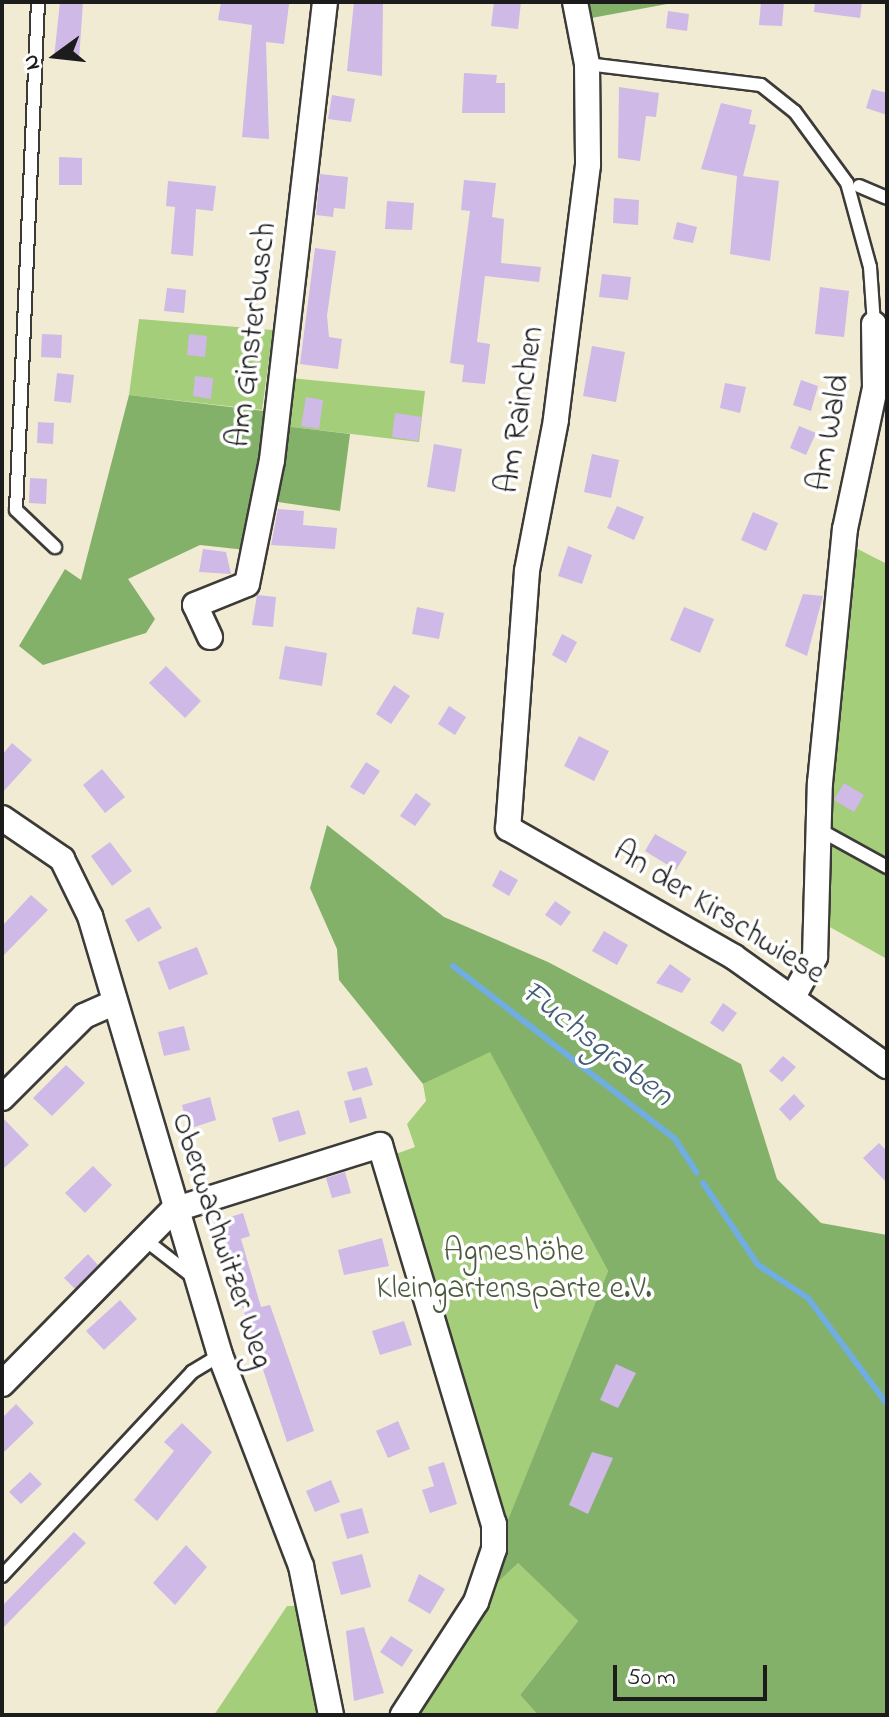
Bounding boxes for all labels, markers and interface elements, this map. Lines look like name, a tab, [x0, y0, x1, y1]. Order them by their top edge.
north arrow	[16, 16, 96, 96]
text: N	[15, 51, 50, 74]
street label: Am Ginsterbusch	[221, 220, 287, 450]
street label: Am Rainchen	[490, 324, 554, 496]
street label: Am Wald	[802, 372, 860, 494]
street label: An der Kirschwiese	[605, 834, 831, 994]
water label: Fuchsgraben	[512, 973, 680, 1117]
street label: Oberwachwitzer Weg	[161, 1108, 279, 1374]
park label: Agneshöhe Kleingartensparte e.V.	[376, 1235, 652, 1310]
scale bar	[617, 1649, 771, 1699]
text: 50 m	[627, 1661, 676, 1696]

